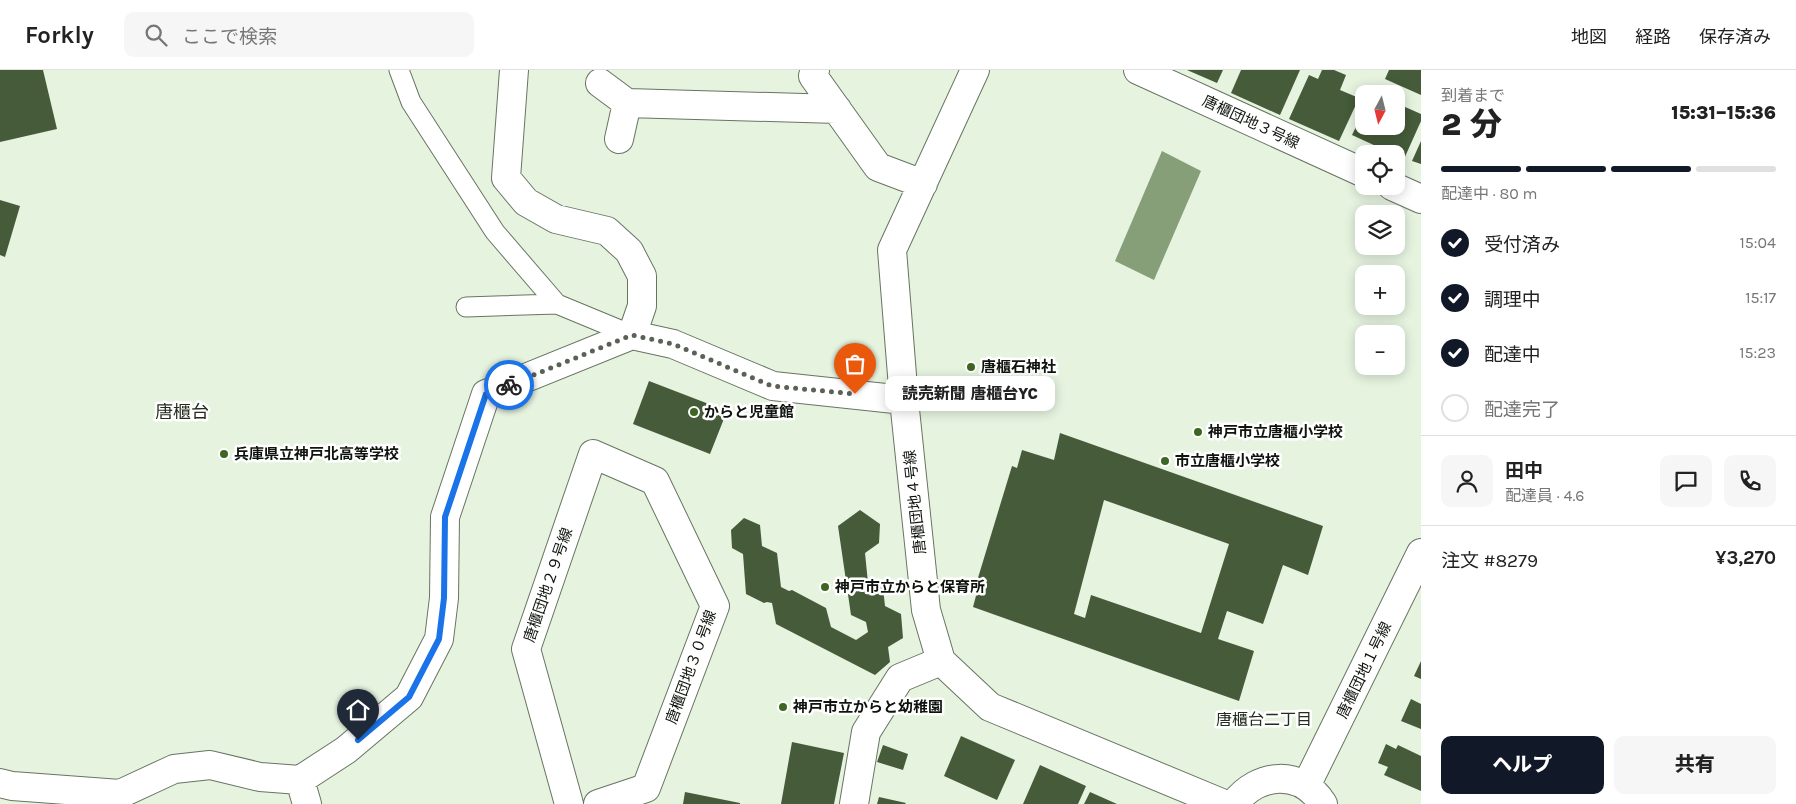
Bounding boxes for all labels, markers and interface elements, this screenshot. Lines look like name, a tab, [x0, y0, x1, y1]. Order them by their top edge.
search box	[124, 12, 474, 57]
text: Forkly	[25, 21, 94, 49]
icon: search	[142, 21, 170, 49]
text: ここで検索	[182, 26, 277, 48]
text: 地図	[1571, 26, 1607, 48]
text: 経路	[1635, 26, 1671, 48]
text: 保存済み	[1699, 26, 1771, 48]
north arrow	[1355, 85, 1405, 135]
map controls	[1355, 85, 1405, 375]
text: 到着まで	[1441, 86, 1505, 105]
street label: 唐櫃団地３号線	[1200, 92, 1302, 152]
text: 15:31–15:36	[1671, 102, 1776, 124]
text: 2 分	[1441, 106, 1502, 143]
button: locate	[1355, 145, 1405, 195]
text: 配達中 · 80 m	[1441, 184, 1538, 203]
button: layers	[1355, 205, 1405, 255]
icon: check	[1441, 229, 1469, 257]
text: 15:04	[1740, 233, 1776, 252]
text: 受付済み	[1484, 234, 1560, 256]
button: +	[1355, 265, 1405, 315]
icon: check	[1441, 284, 1469, 312]
text: 15:17	[1745, 288, 1776, 307]
text: 調理中	[1484, 289, 1541, 311]
button: −	[1355, 325, 1405, 375]
icon: check	[1441, 339, 1469, 367]
pin	[834, 343, 876, 394]
text: 15:23	[1739, 343, 1776, 362]
text: 配達中	[1484, 344, 1541, 366]
icon: bag	[841, 350, 869, 378]
place label: 唐櫃石神社	[981, 358, 1056, 376]
courier	[484, 360, 534, 410]
marker: 唐櫃石神社	[965, 361, 977, 373]
icon: bike	[495, 371, 523, 399]
callout: 読売新聞 唐櫃台YC	[885, 376, 1055, 412]
text: 読売新聞 唐櫃台YC	[902, 384, 1038, 403]
text: 配達完了	[1484, 399, 1560, 421]
district label: 唐櫃台	[155, 401, 209, 423]
place label: からと児童館	[704, 403, 794, 421]
marker: からと児童館	[688, 406, 700, 418]
place label: 神戸市立唐櫃小学校	[1207, 423, 1343, 441]
marker: 神戸市立唐櫃小学校	[1192, 426, 1204, 438]
place label: 兵庫県立神戸北高等学校	[234, 445, 399, 463]
marker: 兵庫県立神戸北高等学校	[218, 448, 230, 460]
street label: 唐櫃団地４号線	[901, 449, 929, 555]
place label: 市立唐櫃小学校	[1175, 452, 1280, 470]
marker: 市立唐櫃小学校	[1159, 455, 1171, 467]
button: person	[1441, 455, 1493, 507]
button: chat	[1660, 455, 1712, 507]
button: phone	[1724, 455, 1776, 507]
text: 田中	[1505, 460, 1543, 482]
text: 配達員 · 4.6	[1505, 486, 1584, 505]
street label: 唐櫃団地２９号線	[520, 525, 576, 645]
text: ¥3,270	[1715, 547, 1776, 569]
text: 注文 #8279	[1441, 550, 1538, 572]
place label: 神戸市立からと保育所	[834, 578, 985, 596]
marker: 神戸市立からと保育所	[819, 581, 831, 593]
street label: 唐櫃団地３０号線	[662, 608, 720, 726]
street label: 唐櫃団地１号線	[1333, 619, 1395, 721]
pin	[337, 689, 379, 740]
icon: home	[344, 696, 372, 724]
place label: 神戸市立からと幼稚園	[792, 698, 943, 716]
marker: 神戸市立からと幼稚園	[777, 701, 789, 713]
district label: 唐櫃台二丁目	[1216, 710, 1312, 729]
button: ヘルプ	[1441, 736, 1604, 794]
button: 共有	[1614, 736, 1776, 794]

